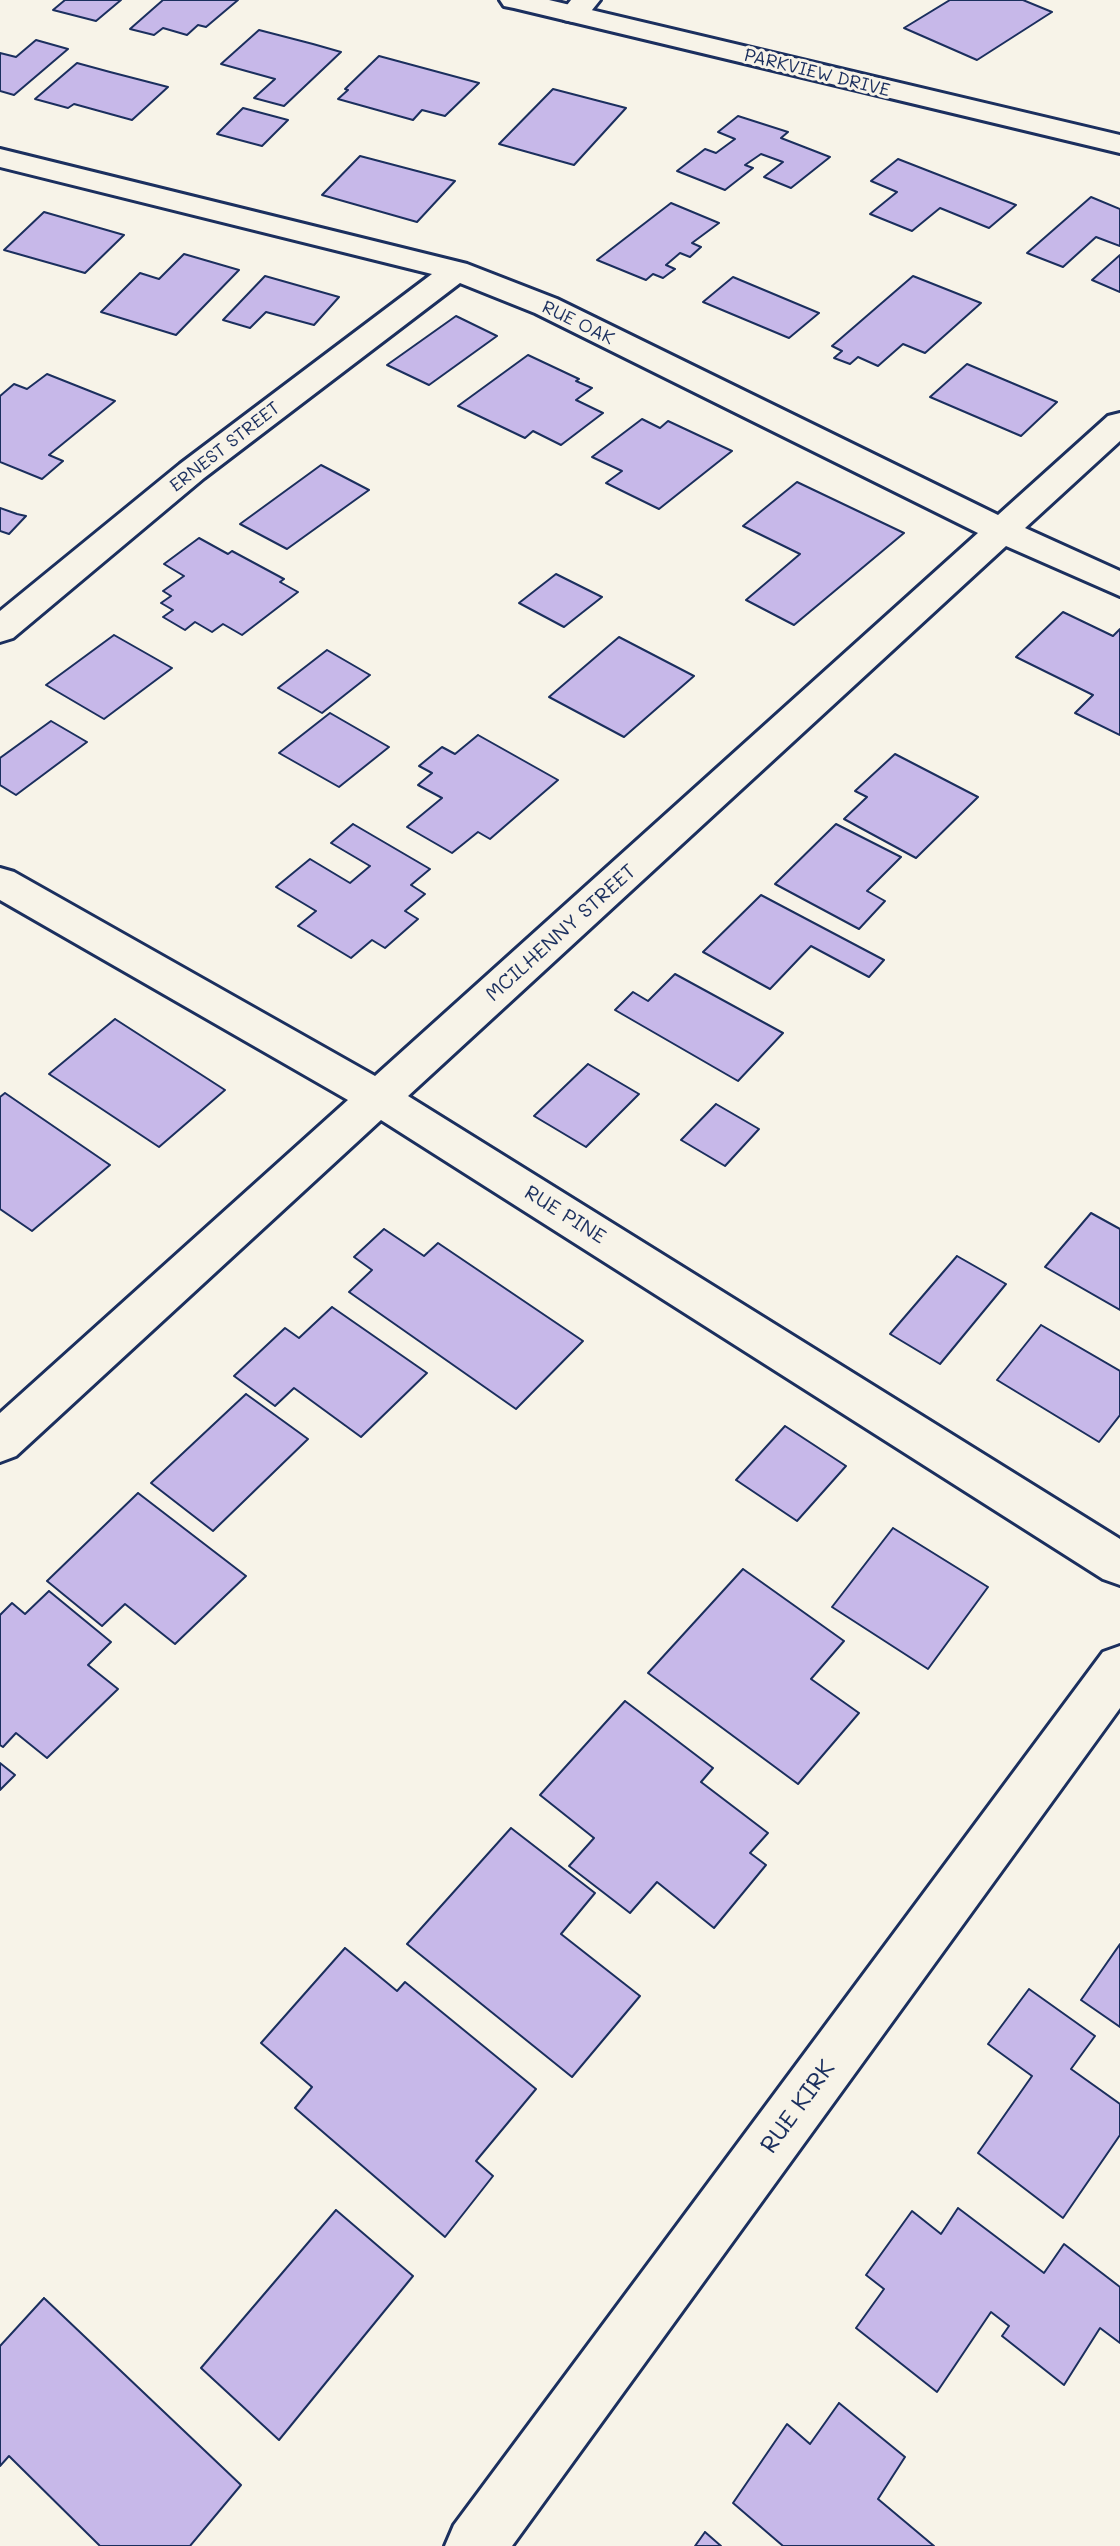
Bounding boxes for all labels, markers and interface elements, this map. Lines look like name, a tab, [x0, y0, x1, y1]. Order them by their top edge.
street label: PARKVIEW DRIVE	[742, 44, 892, 102]
street label: RUE OAK	[539, 296, 617, 350]
street label: ERNEST STREET	[166, 397, 284, 497]
street label: MCILHENNY STREET	[481, 859, 641, 1007]
street label: RUE PINE	[520, 1181, 610, 1249]
street label: RUE KIRK	[755, 2055, 841, 2159]

